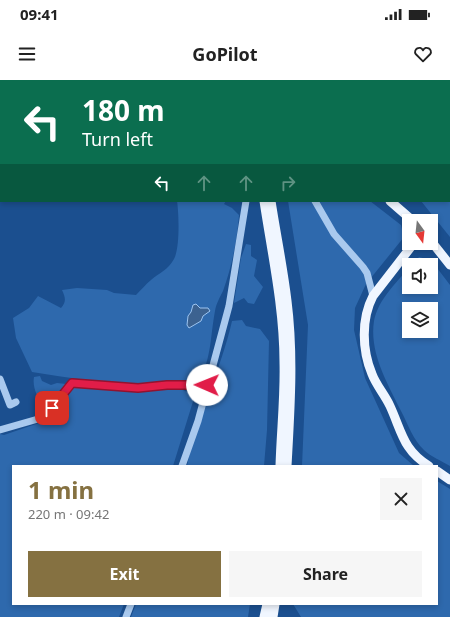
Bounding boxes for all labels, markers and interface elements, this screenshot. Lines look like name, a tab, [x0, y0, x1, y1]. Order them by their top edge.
text: 09:41	[20, 4, 59, 24]
text: GoPilot	[192, 42, 258, 66]
icon: menu	[16, 43, 38, 65]
icon: heart	[412, 43, 434, 65]
text: 180 m	[82, 91, 165, 129]
icon: left	[16, 96, 68, 148]
text: Turn left	[82, 127, 153, 151]
icon: left	[151, 172, 173, 194]
icon: ahead	[193, 172, 215, 194]
icon: ahead	[235, 172, 257, 194]
icon: right	[277, 172, 299, 194]
north arrow	[402, 214, 438, 250]
map controls	[402, 214, 438, 338]
button: sound	[402, 258, 438, 294]
button: layers	[402, 302, 438, 338]
position arrow	[186, 364, 228, 406]
pin	[35, 391, 69, 425]
icon: arrive	[41, 397, 63, 419]
text: 1 min	[28, 473, 94, 506]
button: close	[380, 478, 422, 520]
text: 220 m · 09:42	[28, 505, 109, 523]
button: Exit	[28, 551, 221, 597]
button: Share	[229, 551, 422, 597]

